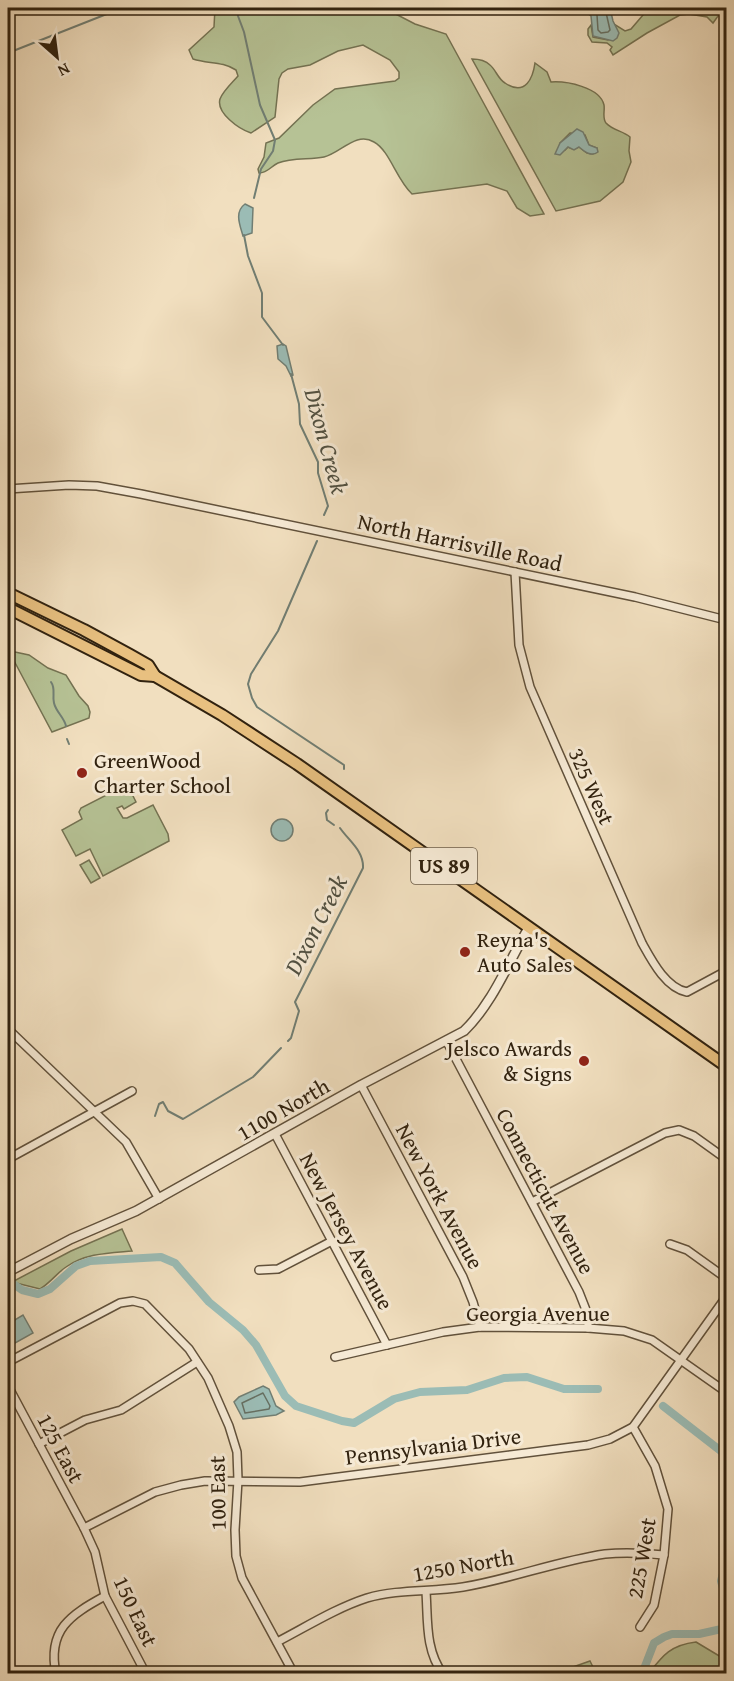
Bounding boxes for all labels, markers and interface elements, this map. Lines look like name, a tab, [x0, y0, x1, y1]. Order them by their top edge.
north arrow	[27, 27, 87, 87]
text: N	[53, 57, 74, 83]
water label: Dixon Creek	[295, 383, 357, 498]
street label: North Harrisville Road	[355, 505, 565, 579]
street label: 325 West	[561, 742, 623, 830]
place label: GreenWood Charter School	[94, 744, 231, 801]
marker: GreenWood Charter School	[75, 766, 89, 780]
road number: US 89	[411, 848, 477, 884]
water label: Dixon Creek	[275, 869, 356, 982]
place label: Reyna's Auto Sales	[477, 923, 572, 980]
marker: Reyna's Auto Sales	[458, 945, 472, 959]
place label: Jelsco Awards & Signs	[444, 1032, 572, 1089]
marker: Jelsco Awards & Signs	[577, 1054, 591, 1068]
street label: 1100 North	[231, 1069, 336, 1148]
street label: Connecticut Avenue	[489, 1102, 603, 1280]
street label: New York Avenue	[388, 1117, 492, 1275]
street label: New Jersey Avenue	[292, 1147, 402, 1315]
street label: Georgia Avenue	[466, 1297, 610, 1329]
street label: 125 East	[29, 1408, 93, 1489]
street label: Pennsylvania Drive	[343, 1419, 523, 1473]
street label: 100 East	[200, 1455, 234, 1531]
street label: 225 West	[618, 1515, 664, 1601]
street label: 1250 North	[410, 1540, 517, 1590]
street label: 150 East	[106, 1570, 166, 1652]

